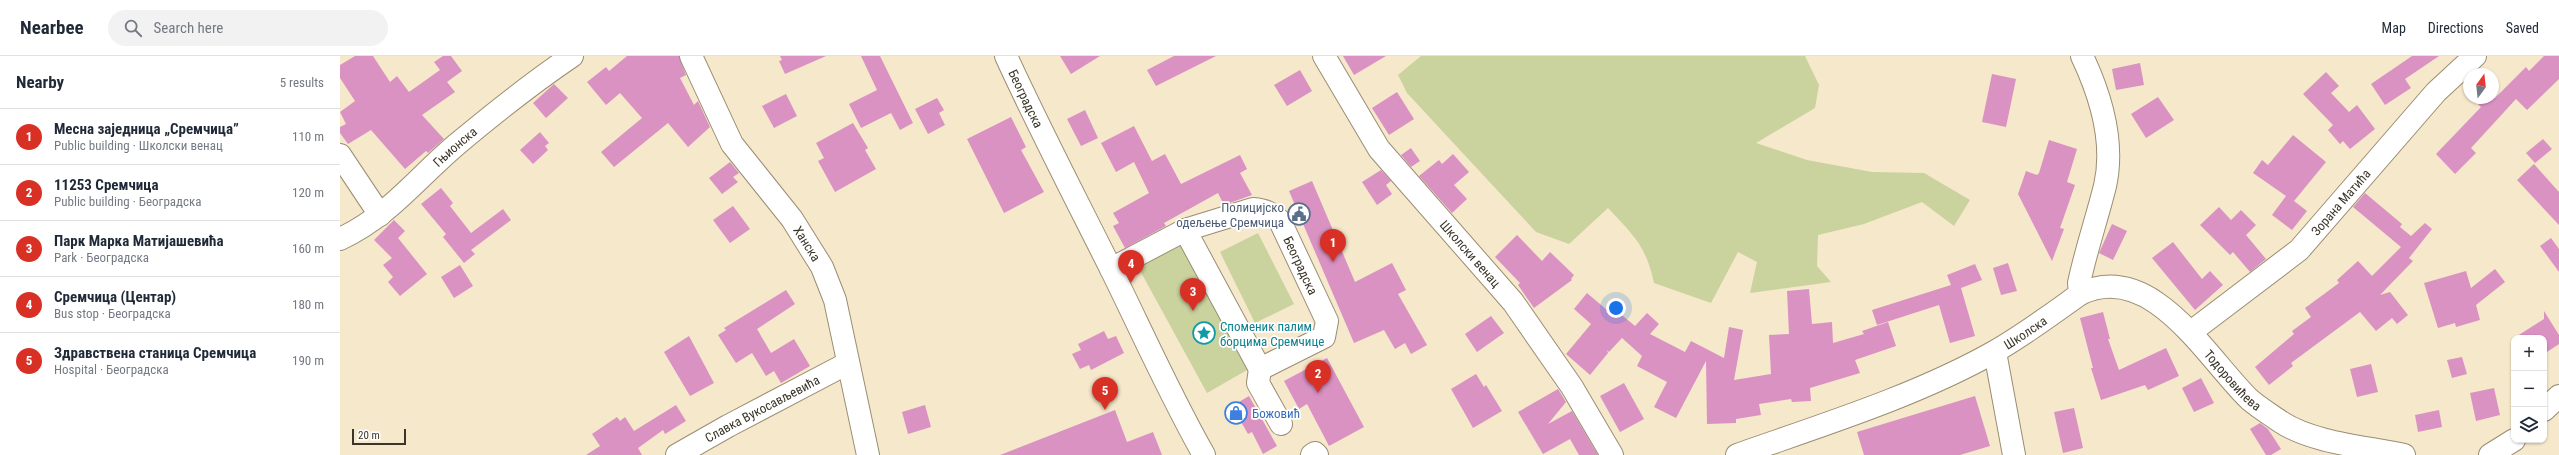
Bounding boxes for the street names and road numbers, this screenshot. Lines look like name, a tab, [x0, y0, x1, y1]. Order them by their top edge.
street label: Београдска	[1006, 67, 1046, 130]
street label: Гњионска	[430, 124, 480, 170]
street label: Зорана Матића	[2308, 166, 2373, 238]
street label: Школски венац	[1437, 217, 1504, 290]
street label: Ханска	[791, 223, 824, 264]
street label: Београдска	[1281, 234, 1321, 297]
street label: Школска	[2001, 313, 2049, 352]
street label: Тодоровићева	[2201, 347, 2264, 414]
street label: Славка Вукосављевића	[702, 372, 822, 445]

